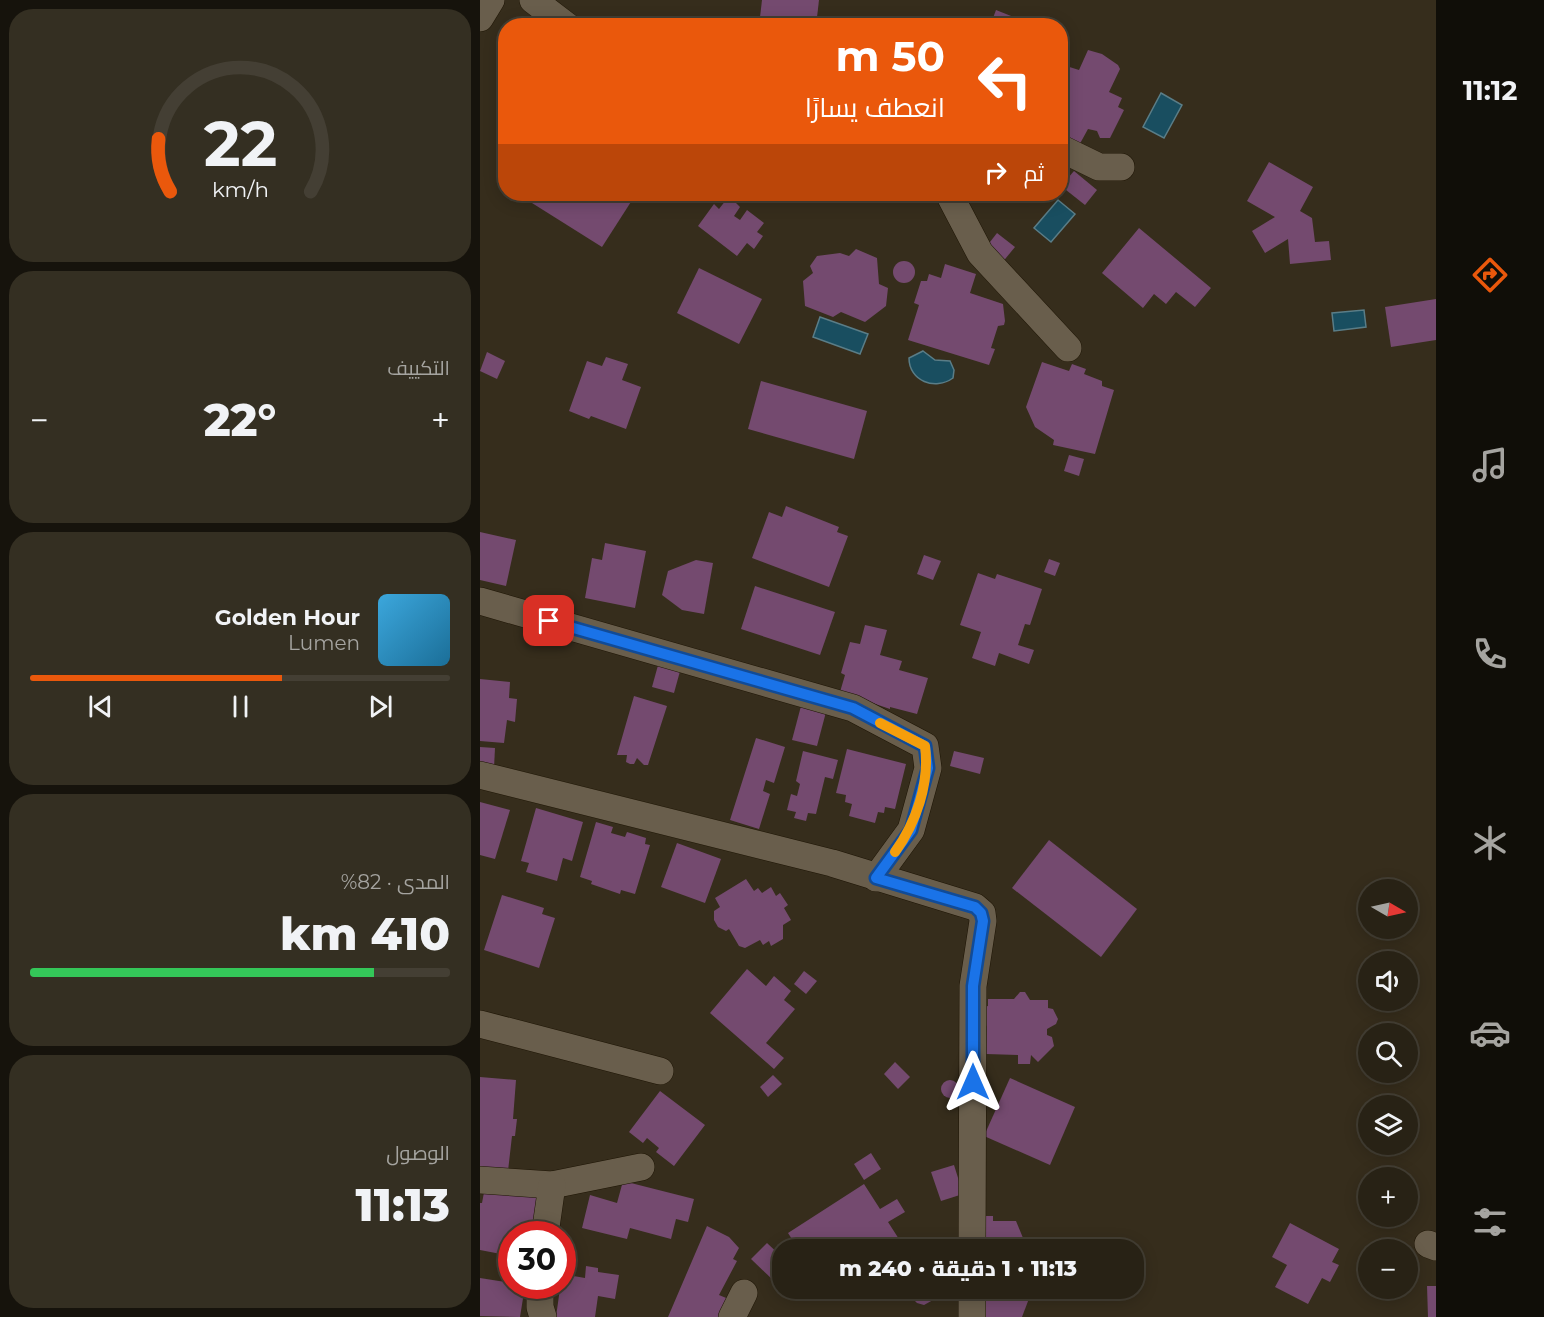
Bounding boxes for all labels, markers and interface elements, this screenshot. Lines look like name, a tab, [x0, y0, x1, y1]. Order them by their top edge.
text: 50 m	[836, 30, 945, 82]
icon: left	[966, 42, 1044, 120]
text: 11:12	[1463, 74, 1517, 107]
text: انعطف يسارًا	[805, 91, 945, 124]
text: 22	[203, 106, 277, 182]
icon: right	[979, 156, 1012, 189]
text: ثم	[1024, 160, 1044, 187]
text: km/h	[211, 177, 269, 203]
icon: directions	[1469, 254, 1511, 296]
text: التكييف	[387, 356, 450, 380]
text: 22°	[204, 392, 276, 447]
text: −	[30, 400, 49, 440]
text: +	[431, 400, 450, 440]
icon: music	[1469, 444, 1511, 486]
pin	[523, 595, 574, 646]
text: Golden Hour	[215, 604, 360, 631]
icon: arrive	[532, 604, 565, 637]
text: Lumen	[288, 631, 360, 655]
icon: phone	[1469, 633, 1511, 675]
icon: previous	[84, 690, 117, 723]
icon: pause	[224, 690, 257, 723]
icon: next	[364, 690, 397, 723]
icon: climate	[1469, 822, 1511, 864]
text: المدى · 82%	[341, 870, 450, 894]
north arrow	[1358, 879, 1418, 939]
map controls	[1358, 879, 1418, 1299]
text: 410 km	[280, 906, 450, 961]
button: sound	[1358, 951, 1418, 1011]
icon: car	[1469, 1012, 1511, 1054]
button: search	[1358, 1023, 1418, 1083]
position arrow	[941, 1050, 1005, 1114]
button: layers	[1358, 1095, 1418, 1155]
text: الوصول	[386, 1141, 450, 1165]
button: +	[1358, 1167, 1418, 1227]
text: 11:13	[355, 1177, 450, 1232]
icon: filters	[1469, 1201, 1511, 1243]
speed limit sign: 30	[498, 1221, 576, 1299]
button: −	[1358, 1239, 1418, 1299]
text: 11:13 · 1 دقيقة · 240 m	[839, 1255, 1077, 1282]

